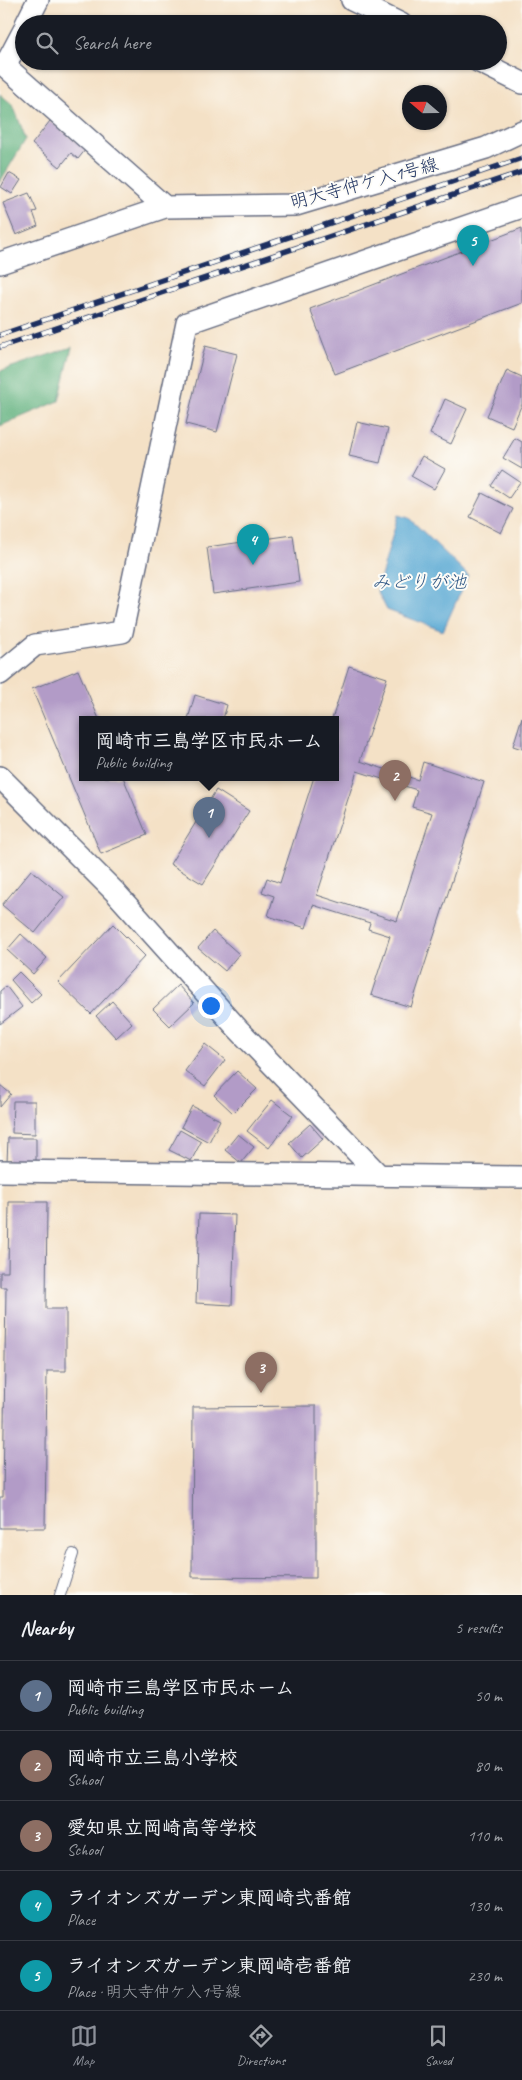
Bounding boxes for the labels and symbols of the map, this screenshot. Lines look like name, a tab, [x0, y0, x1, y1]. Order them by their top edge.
north arrow	[402, 85, 447, 130]
street label: 明大寺仲ケ入1号線	[288, 153, 440, 213]
pin: 5	[457, 225, 489, 266]
pin: 4	[237, 524, 269, 565]
water label: みどりが池	[371, 570, 467, 594]
pin: 2	[379, 760, 411, 801]
pin: 1	[193, 797, 225, 838]
your location	[198, 993, 224, 1019]
pin: 3	[245, 1352, 277, 1393]

